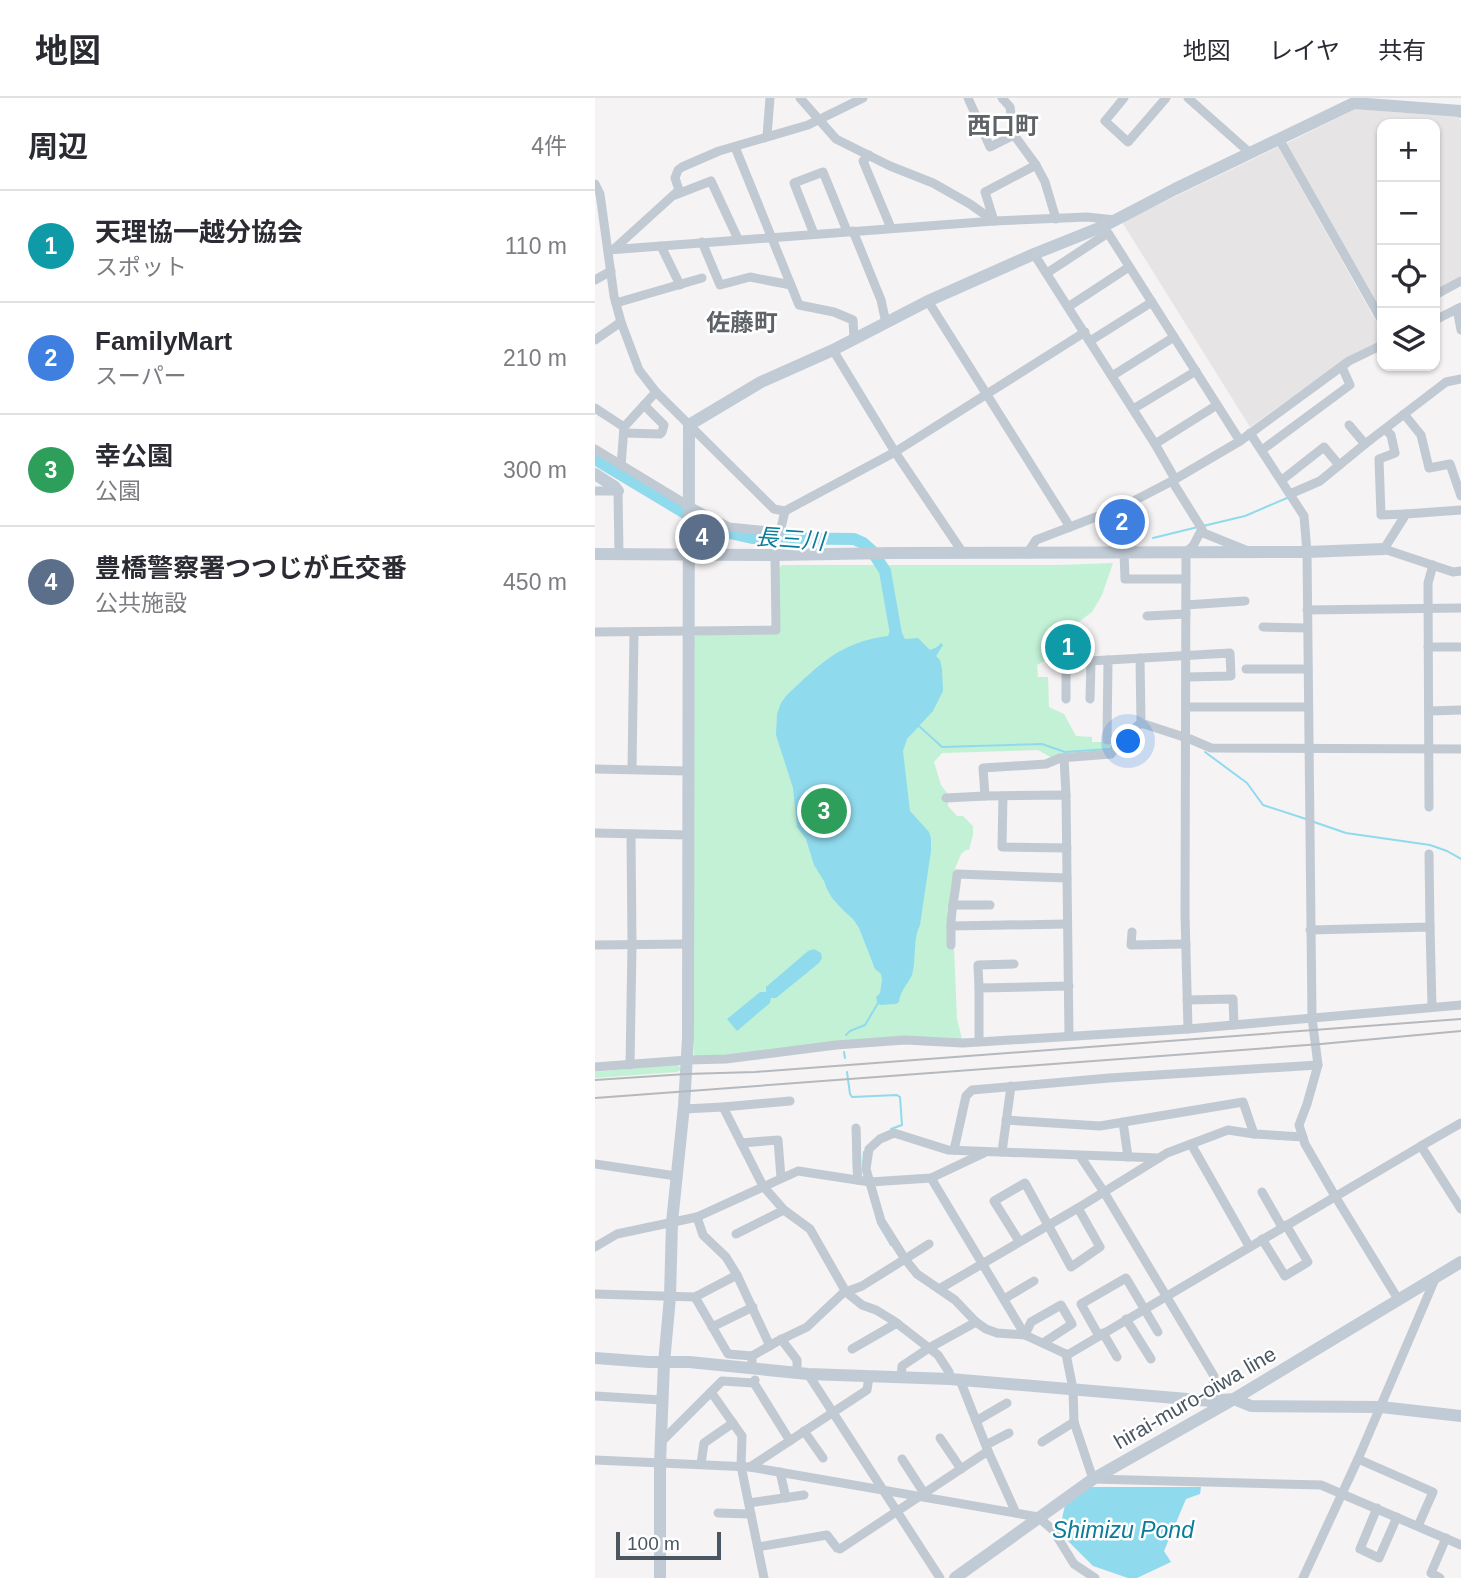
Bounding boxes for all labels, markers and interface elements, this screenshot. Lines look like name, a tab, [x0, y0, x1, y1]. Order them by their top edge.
text: 地図	[35, 32, 101, 69]
text: 地図	[1183, 37, 1231, 64]
text: レイヤ	[1269, 37, 1340, 64]
text: 共有	[1378, 37, 1426, 64]
district label: 西口町	[967, 112, 1039, 139]
map controls	[1377, 119, 1440, 371]
button: +	[1377, 119, 1440, 182]
text: 周辺	[28, 130, 88, 163]
text: 4件	[531, 133, 567, 159]
button: −	[1377, 182, 1440, 245]
text: 天理協一越分協会	[95, 217, 303, 247]
text: 1	[45, 233, 57, 259]
text: 110 m	[505, 233, 567, 259]
button: locate	[1377, 245, 1440, 308]
text: スポット	[95, 254, 187, 280]
button: layers	[1377, 308, 1440, 371]
district label: 佐藤町	[706, 309, 778, 336]
text: FamilyMart	[95, 326, 232, 356]
text: 2	[45, 345, 57, 371]
text: 210 m	[503, 345, 567, 371]
text: スーパー	[95, 363, 187, 389]
text: 幸公園	[95, 441, 173, 471]
text: 3	[45, 457, 57, 483]
text: 300 m	[503, 457, 567, 483]
text: 公園	[95, 478, 141, 504]
pin: 2	[1099, 496, 1145, 548]
pin: 4	[679, 511, 725, 563]
water label: 長三川	[755, 524, 828, 555]
text: 豊橋警察署つつじが丘交番	[95, 553, 407, 583]
text: 4	[45, 569, 57, 595]
text: 450 m	[503, 569, 567, 595]
text: 公共施設	[95, 590, 187, 616]
pin: 1	[1045, 621, 1091, 673]
your location	[1111, 724, 1145, 758]
pin: 3	[801, 785, 847, 837]
street label: hirai-muro-oiwa line	[1110, 1342, 1280, 1453]
water label: Shimizu Pond	[1052, 1517, 1195, 1543]
scale bar	[616, 1529, 721, 1561]
text: 100 m	[627, 1533, 680, 1554]

